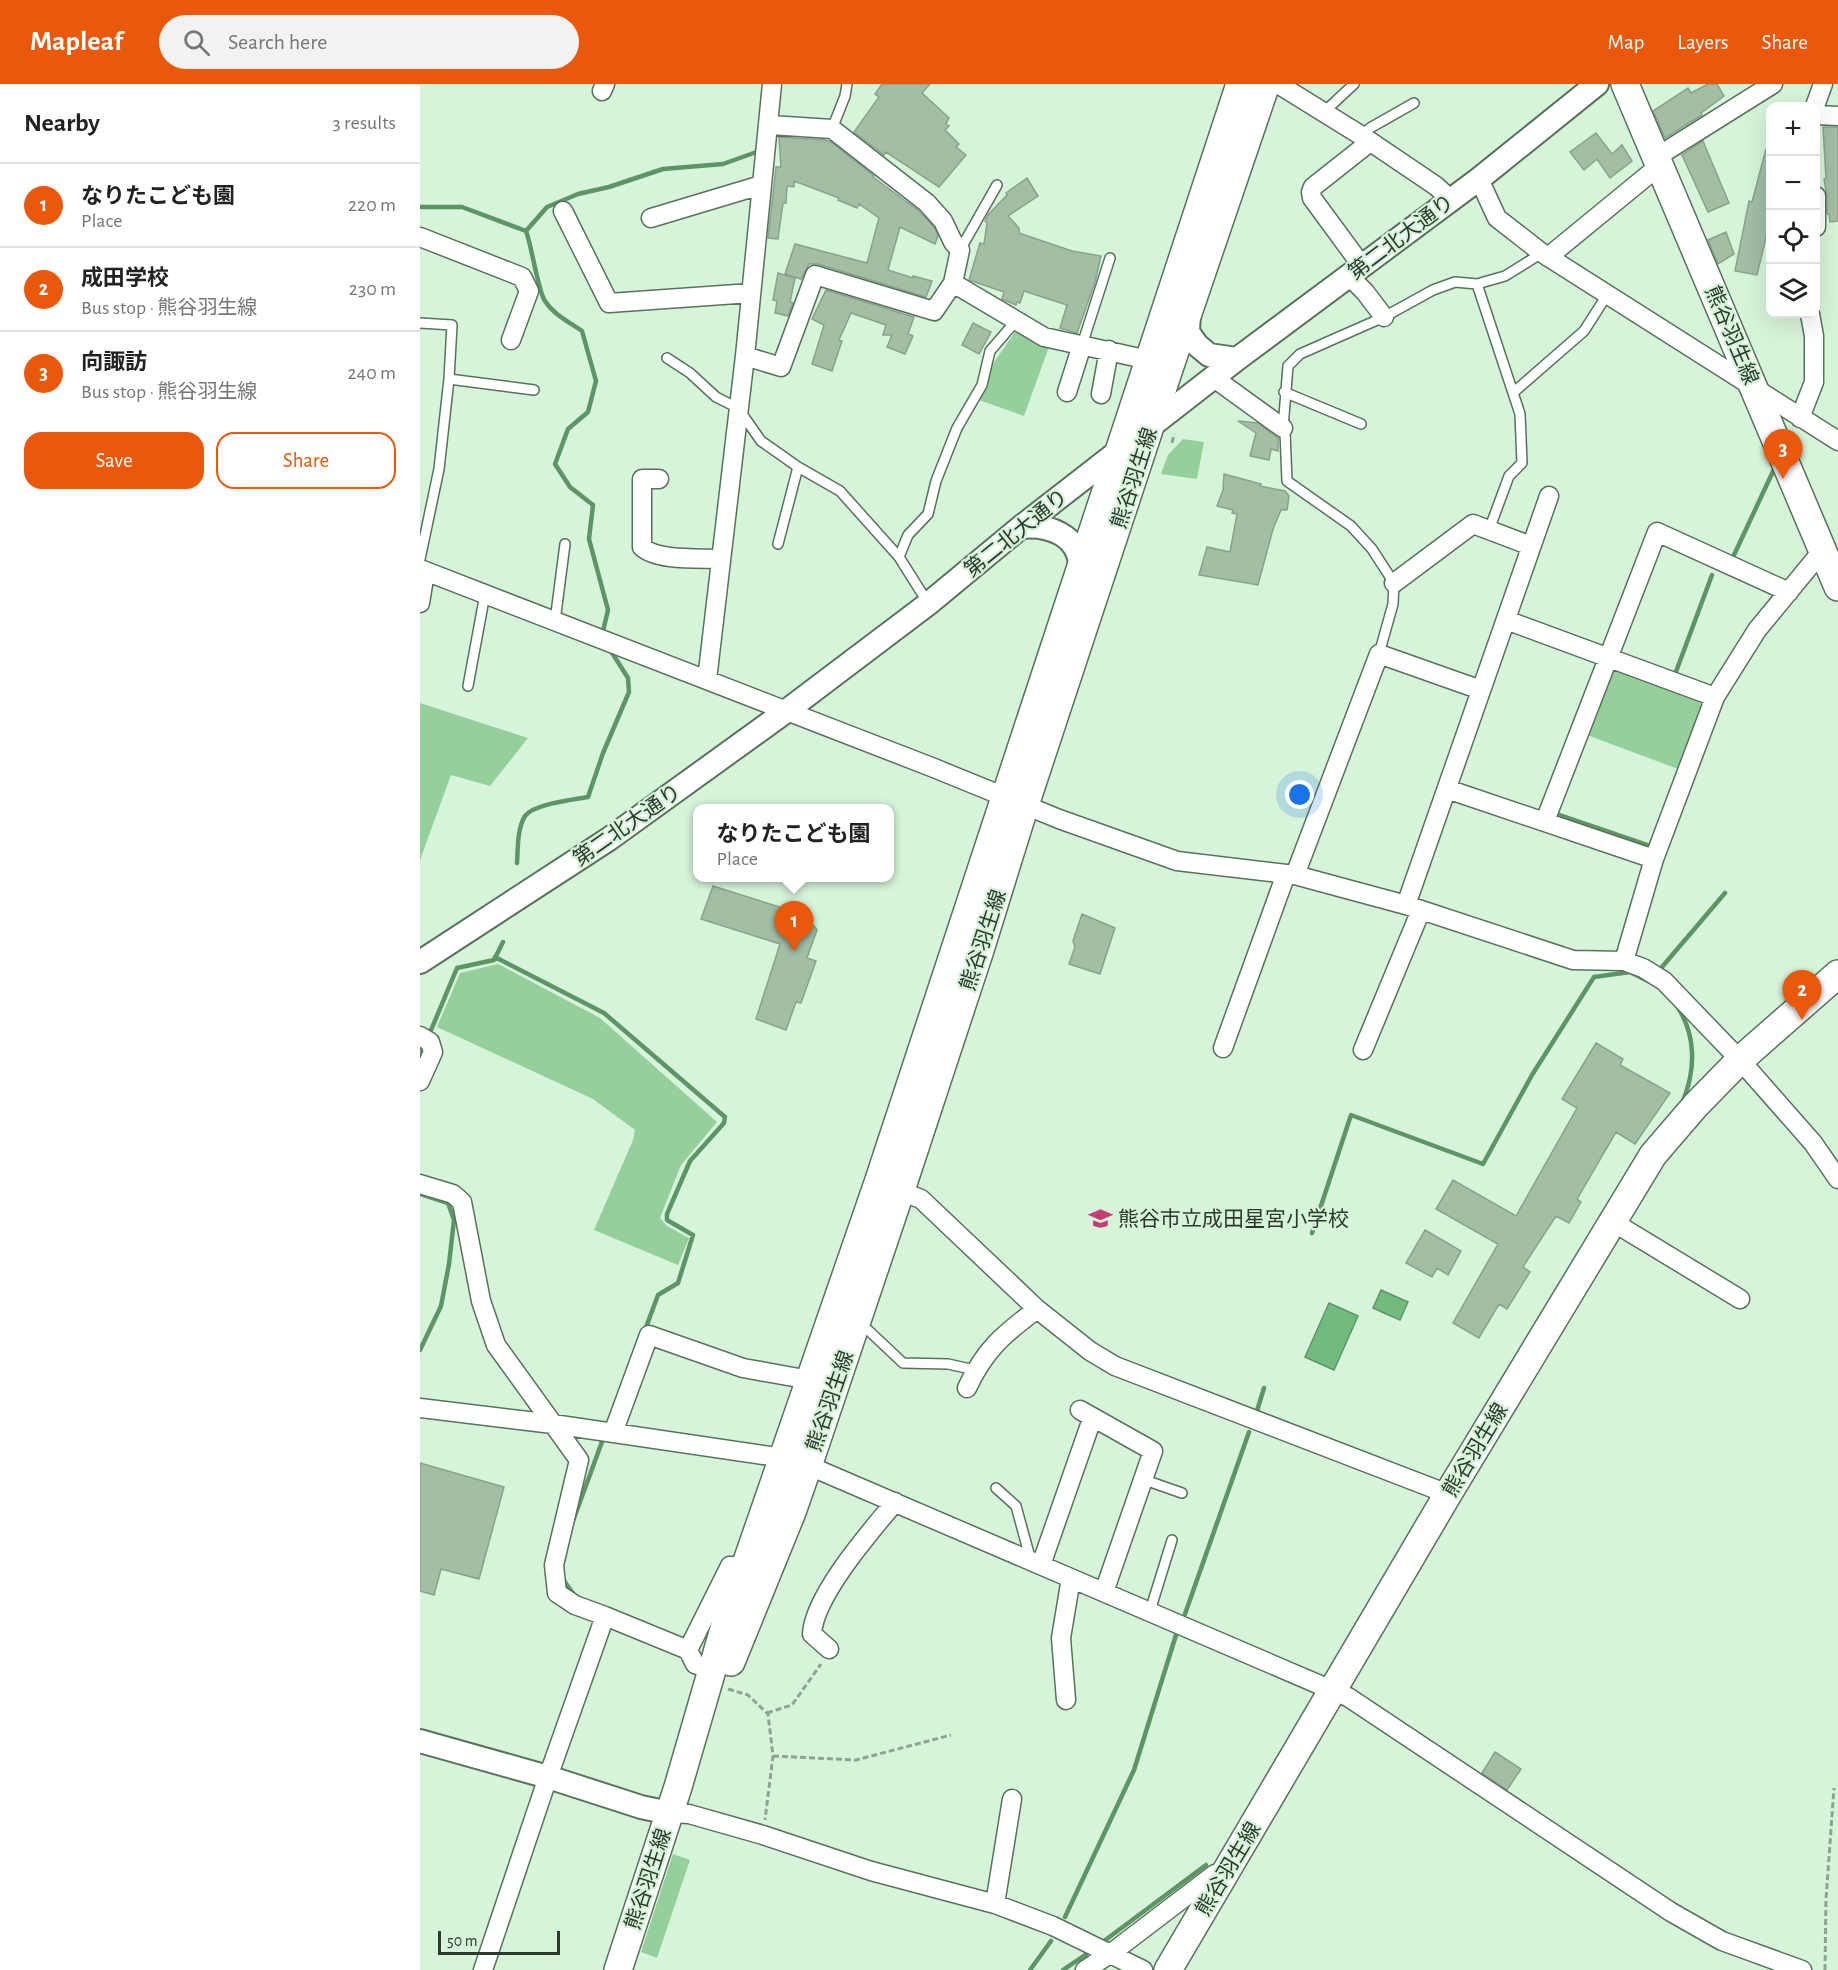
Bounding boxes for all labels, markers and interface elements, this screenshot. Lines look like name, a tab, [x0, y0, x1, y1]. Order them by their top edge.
search box	[159, 15, 579, 69]
icon: search	[180, 26, 213, 59]
text: Mapleaf	[30, 28, 123, 56]
text: Search here	[228, 31, 327, 53]
text: Map	[1608, 32, 1644, 53]
text: Layers	[1677, 32, 1728, 53]
text: Share	[1761, 32, 1808, 53]
map controls	[1766, 102, 1820, 318]
button: +	[1766, 102, 1820, 156]
text: Nearby	[24, 110, 100, 136]
text: 3 results	[332, 113, 396, 133]
button: −	[1766, 156, 1820, 210]
text: なりたこども園	[81, 185, 235, 207]
street label: 第二北大通り	[1344, 190, 1458, 284]
text: 1	[40, 195, 47, 215]
text: 220 m	[348, 195, 396, 215]
button: locate	[1766, 210, 1820, 264]
text: Place	[81, 211, 122, 231]
button: layers	[1766, 264, 1820, 318]
text: 成田学校	[81, 267, 169, 289]
text: 2	[39, 279, 48, 299]
text: 230 m	[349, 279, 396, 299]
street label: 熊谷羽生線	[1701, 282, 1763, 388]
text: Bus stop · 熊谷羽生線	[81, 298, 257, 318]
text: 向諏訪	[81, 351, 147, 373]
text: 3	[39, 363, 48, 383]
text: 240 m	[347, 363, 396, 383]
text: Bus stop · 熊谷羽生線	[81, 382, 257, 402]
street label: 熊谷羽生線	[1107, 425, 1161, 531]
pin: 3	[1764, 430, 1802, 479]
button: Save	[24, 432, 204, 489]
button: Share	[216, 432, 396, 489]
street label: 第二北大通り	[960, 485, 1072, 581]
street label: 第二北大通り	[569, 780, 685, 870]
your location	[1285, 780, 1314, 809]
popup	[693, 804, 894, 882]
text: なりたこども園	[716, 823, 871, 845]
text: Place	[716, 849, 758, 869]
street label: 熊谷羽生線	[956, 887, 1010, 993]
pin: 1	[774, 902, 814, 951]
pin: 2	[1782, 970, 1822, 1020]
school or university icon: 熊谷市立成田星宮小学校	[1087, 1206, 1113, 1232]
place label: 熊谷市立成田星宮小学校	[1118, 1208, 1349, 1230]
street label: 熊谷羽生線	[803, 1348, 857, 1454]
street label: 熊谷羽生線	[1439, 1399, 1511, 1501]
street label: 熊谷羽生線	[1192, 1818, 1264, 1920]
street label: 熊谷羽生線	[621, 1826, 675, 1932]
scale bar	[438, 1928, 560, 1956]
text: 50 m	[447, 1933, 478, 1949]

